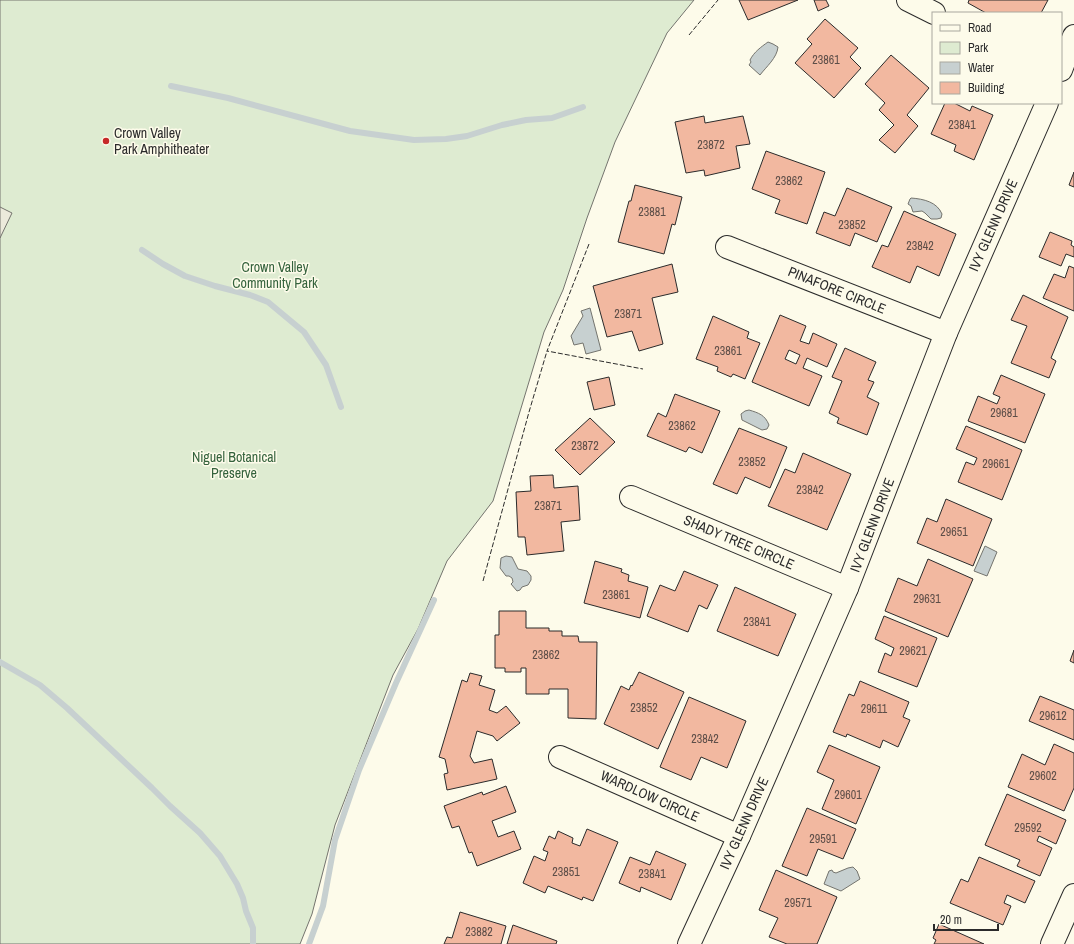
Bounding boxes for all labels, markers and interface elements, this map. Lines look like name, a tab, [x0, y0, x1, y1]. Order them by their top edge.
legend	[932, 12, 1062, 104]
text: Road	[968, 20, 992, 36]
text: Park	[968, 40, 988, 56]
house number: 23861	[812, 52, 840, 68]
text: Water	[968, 60, 995, 76]
text: Building	[968, 80, 1005, 96]
house number: 23841	[948, 117, 976, 133]
place label: Crown Valley Park Amphitheater	[114, 124, 209, 158]
marker: Crown Valley Park Amphitheater	[101, 136, 111, 146]
house number: 23872	[697, 137, 725, 153]
house number: 23862	[775, 173, 803, 189]
street label: IVY GLENN DRIVE	[965, 176, 1021, 274]
house number: 23881	[638, 204, 666, 220]
house number: 23852	[838, 217, 866, 233]
house number: 23842	[906, 238, 934, 254]
park label: Crown Valley Community Park	[232, 258, 318, 292]
street label: PINAFORE CIRCLE	[785, 262, 889, 318]
house number: 23871	[614, 306, 642, 322]
house number: 23861	[714, 343, 742, 359]
house number: 29681	[990, 405, 1018, 421]
house number: 23862	[668, 418, 696, 434]
house number: 23872	[571, 438, 599, 454]
park label: Niguel Botanical Preserve	[192, 448, 276, 482]
house number: 23852	[738, 454, 766, 470]
house number: 29661	[982, 456, 1010, 472]
street label: IVY GLENN DRIVE	[846, 475, 898, 575]
house number: 23842	[796, 482, 824, 498]
house number: 23871	[534, 498, 562, 514]
street label: SHADY TREE CIRCLE	[681, 511, 797, 573]
house number: 29651	[940, 524, 968, 540]
house number: 23861	[602, 587, 630, 603]
house number: 29631	[913, 591, 941, 607]
house number: 23841	[743, 614, 771, 630]
house number: 29621	[899, 643, 927, 659]
house number: 23862	[532, 647, 560, 663]
house number: 23852	[630, 700, 658, 716]
house number: 29611	[861, 701, 888, 717]
house number: 29612	[1039, 708, 1067, 724]
house number: 23842	[691, 731, 719, 747]
street label: WARDLOW CIRCLE	[598, 766, 702, 826]
house number: 29602	[1029, 768, 1057, 784]
street label: IVY GLENN DRIVE	[716, 774, 772, 872]
house number: 29601	[834, 787, 862, 803]
house number: 29592	[1014, 820, 1042, 836]
house number: 29591	[809, 831, 837, 847]
house number: 23851	[552, 864, 580, 880]
house number: 23841	[638, 866, 666, 882]
house number: 29571	[784, 895, 812, 911]
scale bar	[934, 906, 998, 932]
text: 20 m	[940, 912, 962, 928]
house number: 23882	[465, 924, 493, 940]

